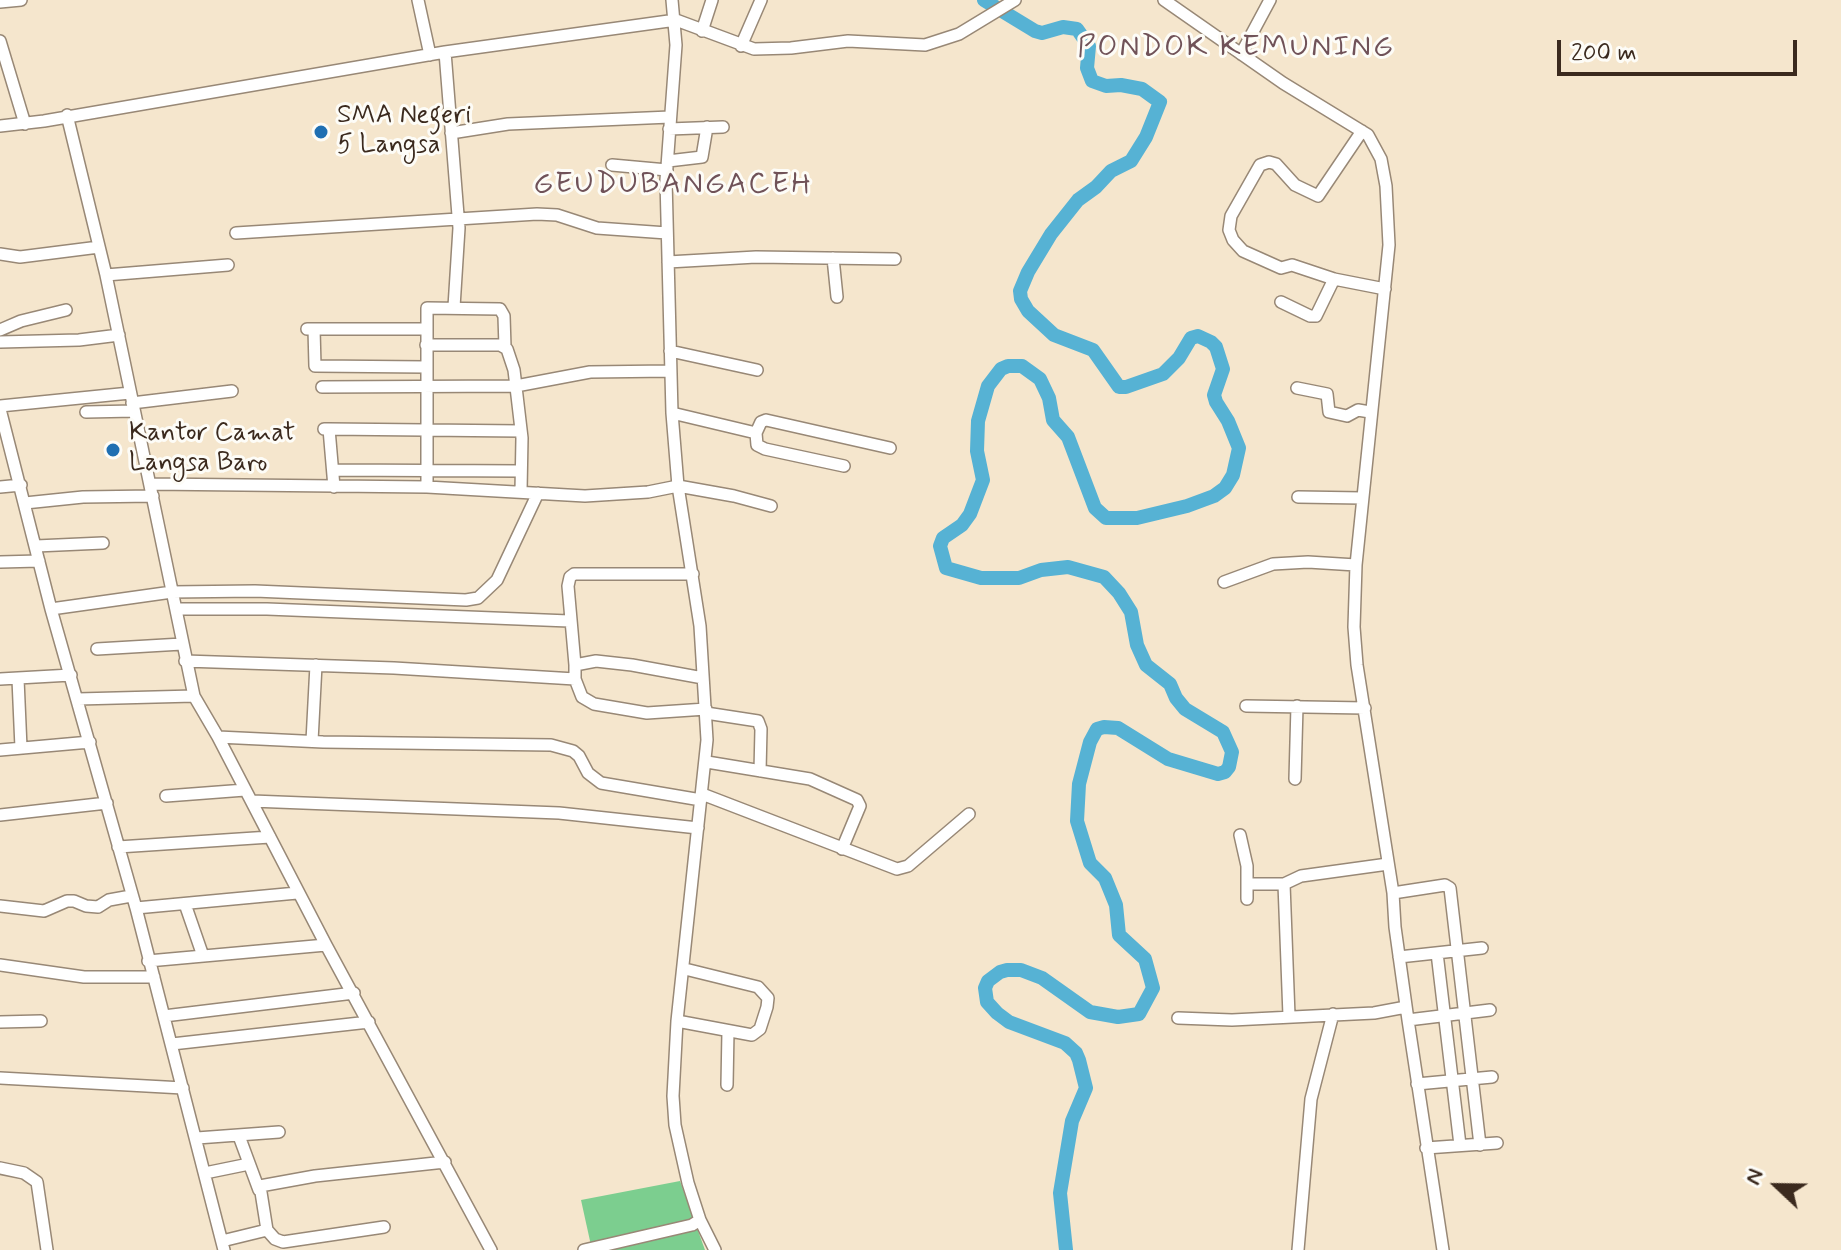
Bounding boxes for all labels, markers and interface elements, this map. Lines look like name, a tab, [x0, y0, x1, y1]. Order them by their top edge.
scale bar	[1561, 24, 1801, 74]
district label: PONDOK KEMUNING	[1080, 31, 1392, 67]
text: 200 m	[1571, 38, 1637, 69]
place label: SMA Negeri 5 Langsa	[337, 101, 471, 162]
marker: SMA Negeri 5 Langsa	[312, 123, 330, 141]
district label: GEUDUBANGACEH	[536, 168, 810, 204]
place label: Kantor Camat Langsa Baro	[129, 419, 295, 480]
marker: Kantor Camat Langsa Baro	[104, 441, 122, 459]
north arrow	[1737, 1146, 1817, 1226]
text: N	[1739, 1165, 1770, 1189]

